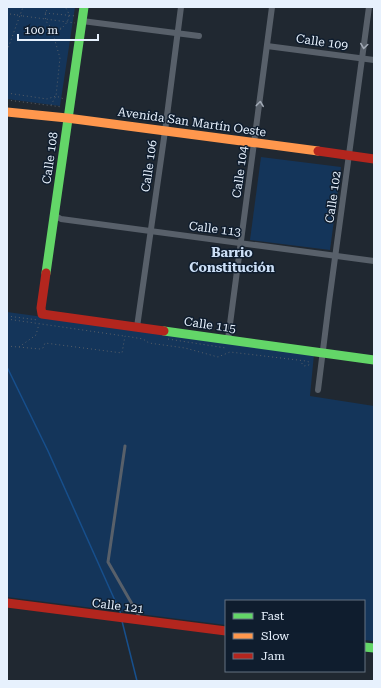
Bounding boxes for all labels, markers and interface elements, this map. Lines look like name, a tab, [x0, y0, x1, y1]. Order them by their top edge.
scale bar	[18, 16, 98, 42]
text: 100 m	[24, 23, 58, 37]
street label: Calle 109	[295, 31, 349, 53]
one-way arrow	[360, 43, 369, 49]
one-way arrow	[255, 101, 264, 107]
street label: Avenida San Martín Oeste	[117, 105, 268, 139]
street label: Calle 108	[39, 131, 61, 185]
street label: Calle 106	[138, 139, 160, 193]
street label: Calle 104	[229, 145, 251, 199]
street label: Calle 102	[322, 170, 344, 224]
street label: Calle 113	[188, 219, 242, 239]
district label: Barrio Constitución	[189, 245, 275, 275]
street label: Calle 115	[183, 314, 237, 336]
street label: Calle 121	[91, 596, 145, 616]
legend	[225, 600, 365, 672]
text: Fast	[261, 609, 285, 623]
text: Slow	[261, 629, 289, 643]
text: Jam	[261, 649, 285, 663]

